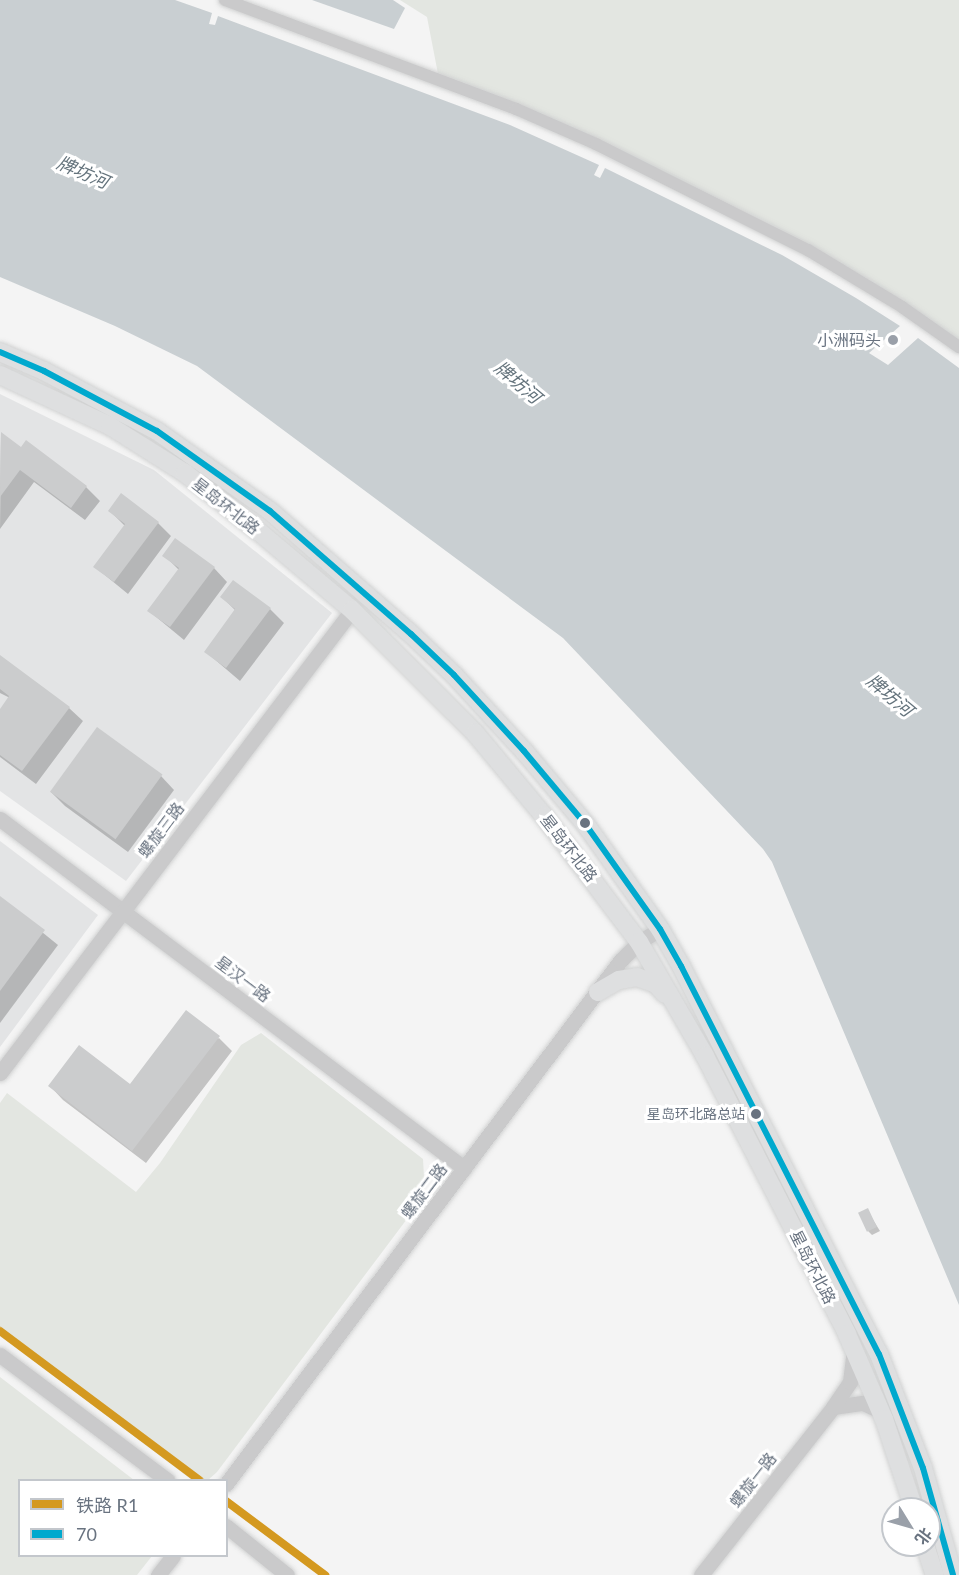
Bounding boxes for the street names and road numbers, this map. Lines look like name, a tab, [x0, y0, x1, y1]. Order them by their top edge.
street label: 星岛环北路	[189, 474, 263, 538]
street label: 螺旋三路	[134, 799, 188, 861]
street label: 星岛环北路	[537, 811, 601, 885]
street label: 星汉一路	[212, 952, 274, 1006]
street label: 螺旋二路	[397, 1160, 451, 1222]
street label: 星岛环北路	[786, 1227, 840, 1307]
street label: 螺旋一路	[726, 1449, 780, 1511]

